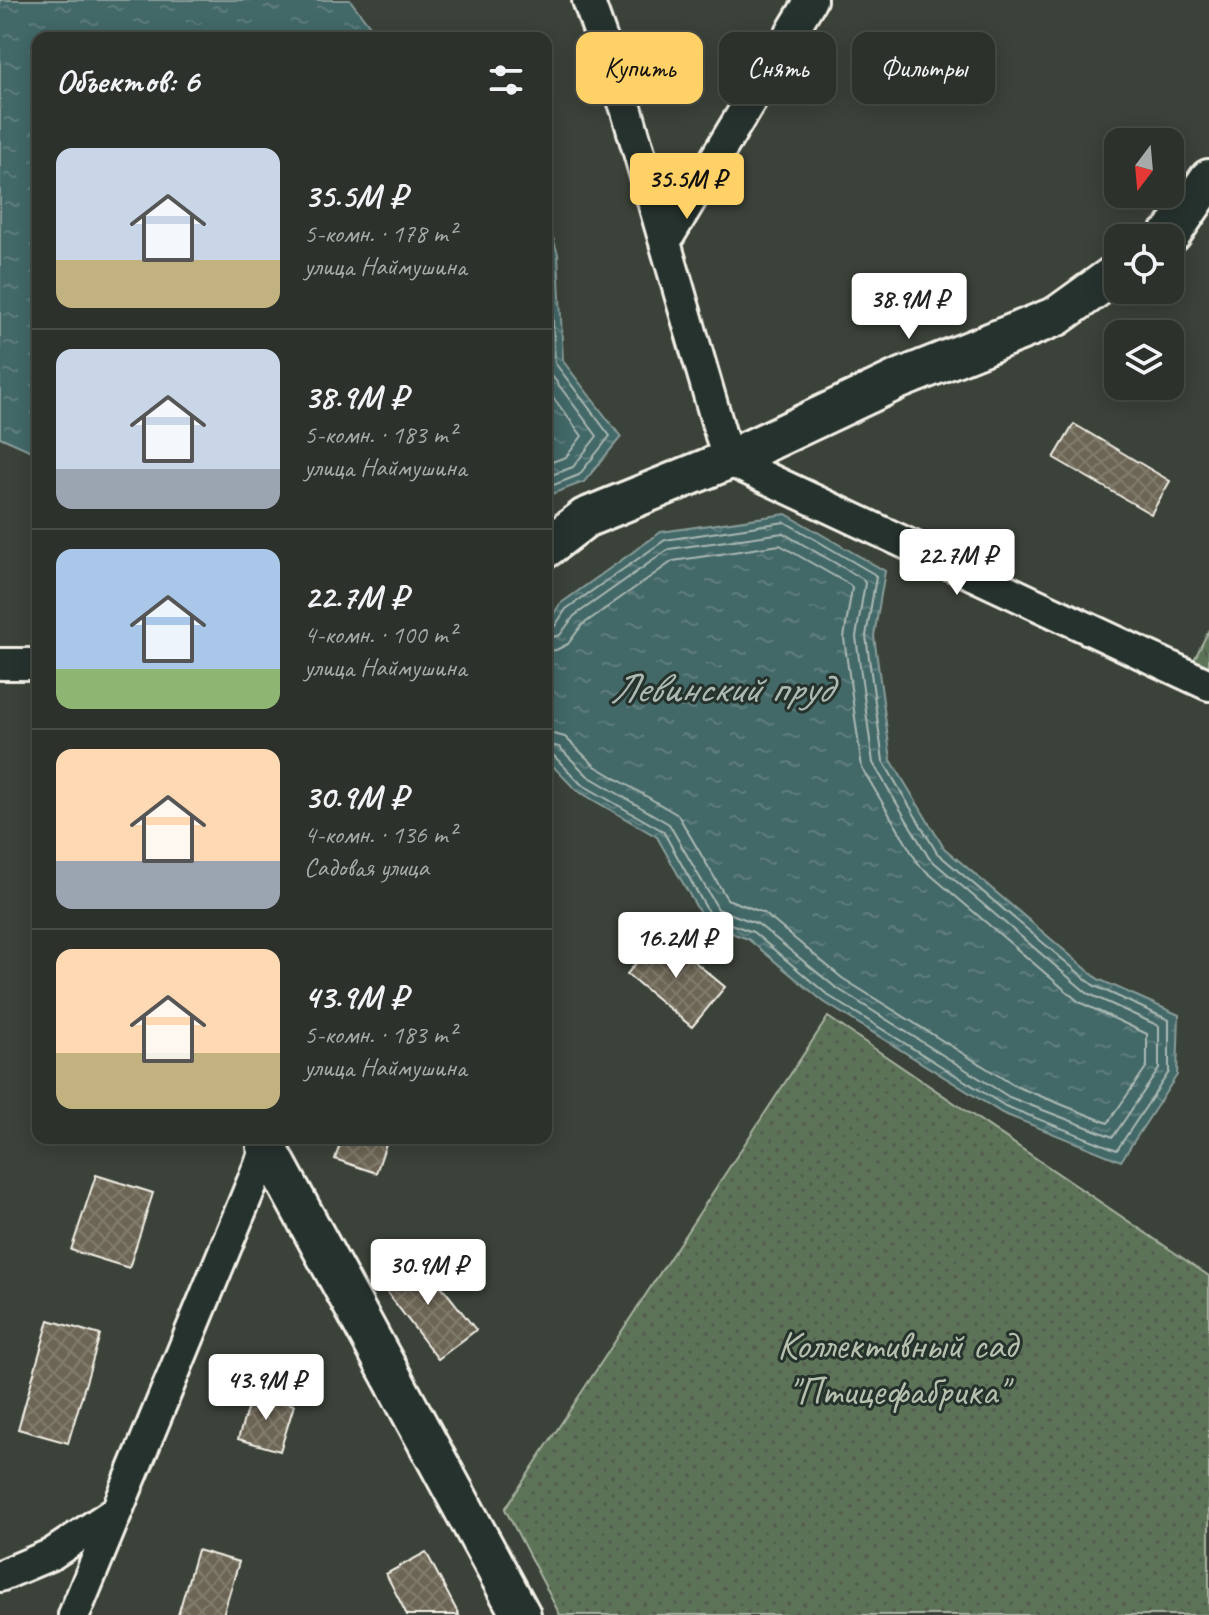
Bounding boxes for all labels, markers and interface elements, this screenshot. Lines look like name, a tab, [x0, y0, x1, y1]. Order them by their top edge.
chip: Купить	[576, 32, 703, 104]
chip: Снять	[719, 32, 836, 104]
chip: Фильтры	[852, 32, 995, 104]
icon: filters	[484, 58, 528, 102]
text: Объектов: 6	[56, 59, 199, 102]
north arrow	[1104, 128, 1184, 208]
map controls	[1104, 128, 1184, 400]
pin: 35.5M ₽	[613, 153, 761, 221]
text: 35.5M ₽	[648, 162, 726, 195]
text: 35.5M ₽	[304, 174, 406, 217]
icon: home	[120, 180, 216, 276]
text: 5-комн. · 178 m²	[304, 217, 456, 250]
button: locate	[1104, 224, 1184, 304]
text: улица Наймушина	[304, 250, 466, 283]
pin: 38.9M ₽	[835, 273, 983, 341]
text: 38.9M ₽	[870, 282, 948, 315]
button: layers	[1104, 320, 1184, 400]
text: 38.9M ₽	[304, 375, 407, 418]
icon: home	[120, 381, 216, 477]
text: 5-комн. · 183 m²	[304, 418, 456, 451]
text: улица Наймушина	[304, 451, 466, 484]
pin: 22.7M ₽	[883, 529, 1031, 597]
text: 22.7M ₽	[918, 538, 996, 571]
text: 22.7M ₽	[304, 575, 407, 618]
icon: home	[120, 581, 216, 677]
text: 4-комн. · 100 m²	[304, 618, 456, 651]
text: улица Наймушина	[304, 651, 466, 684]
water label: Левинский пруд	[610, 662, 839, 715]
text: 30.9M ₽	[304, 775, 407, 818]
icon: home	[120, 781, 216, 877]
text: 4-комн. · 136 m²	[304, 818, 456, 851]
text: Садовая улица	[304, 851, 429, 884]
pin: 16.2M ₽	[602, 912, 750, 980]
text: 16.2M ₽	[636, 921, 716, 954]
text: 43.9M ₽	[304, 975, 407, 1018]
icon: home	[120, 981, 216, 1077]
text: 5-комн. · 183 m²	[304, 1018, 456, 1051]
text: улица Наймушина	[304, 1051, 466, 1084]
pin: 30.9M ₽	[354, 1239, 502, 1307]
text: 30.9M ₽	[389, 1248, 467, 1281]
park label: Коллективный сад "Птицефабрика"	[777, 1320, 1020, 1416]
pin: 43.9M ₽	[192, 1354, 340, 1422]
text: 43.9M ₽	[227, 1363, 305, 1396]

